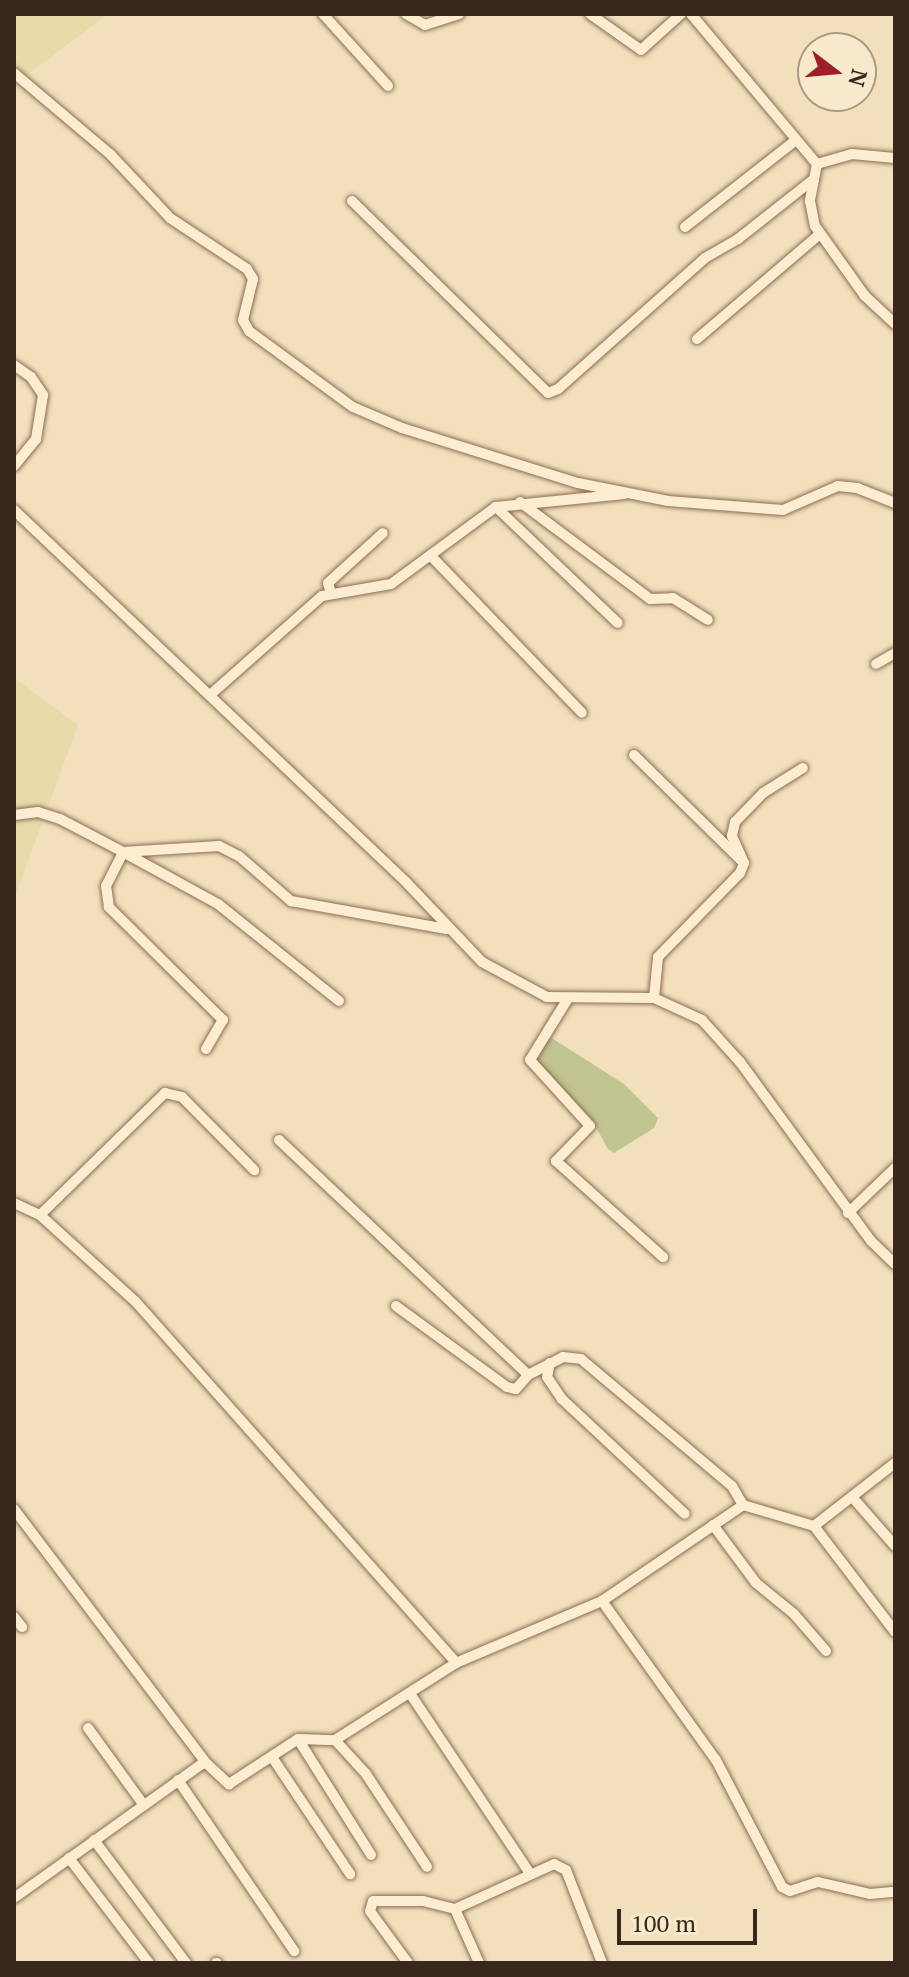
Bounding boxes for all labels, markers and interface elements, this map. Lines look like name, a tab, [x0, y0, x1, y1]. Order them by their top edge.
north arrow	[797, 32, 877, 112]
text: N	[842, 66, 875, 90]
scale bar	[621, 1893, 761, 1943]
text: 100 m	[631, 1907, 696, 1939]

